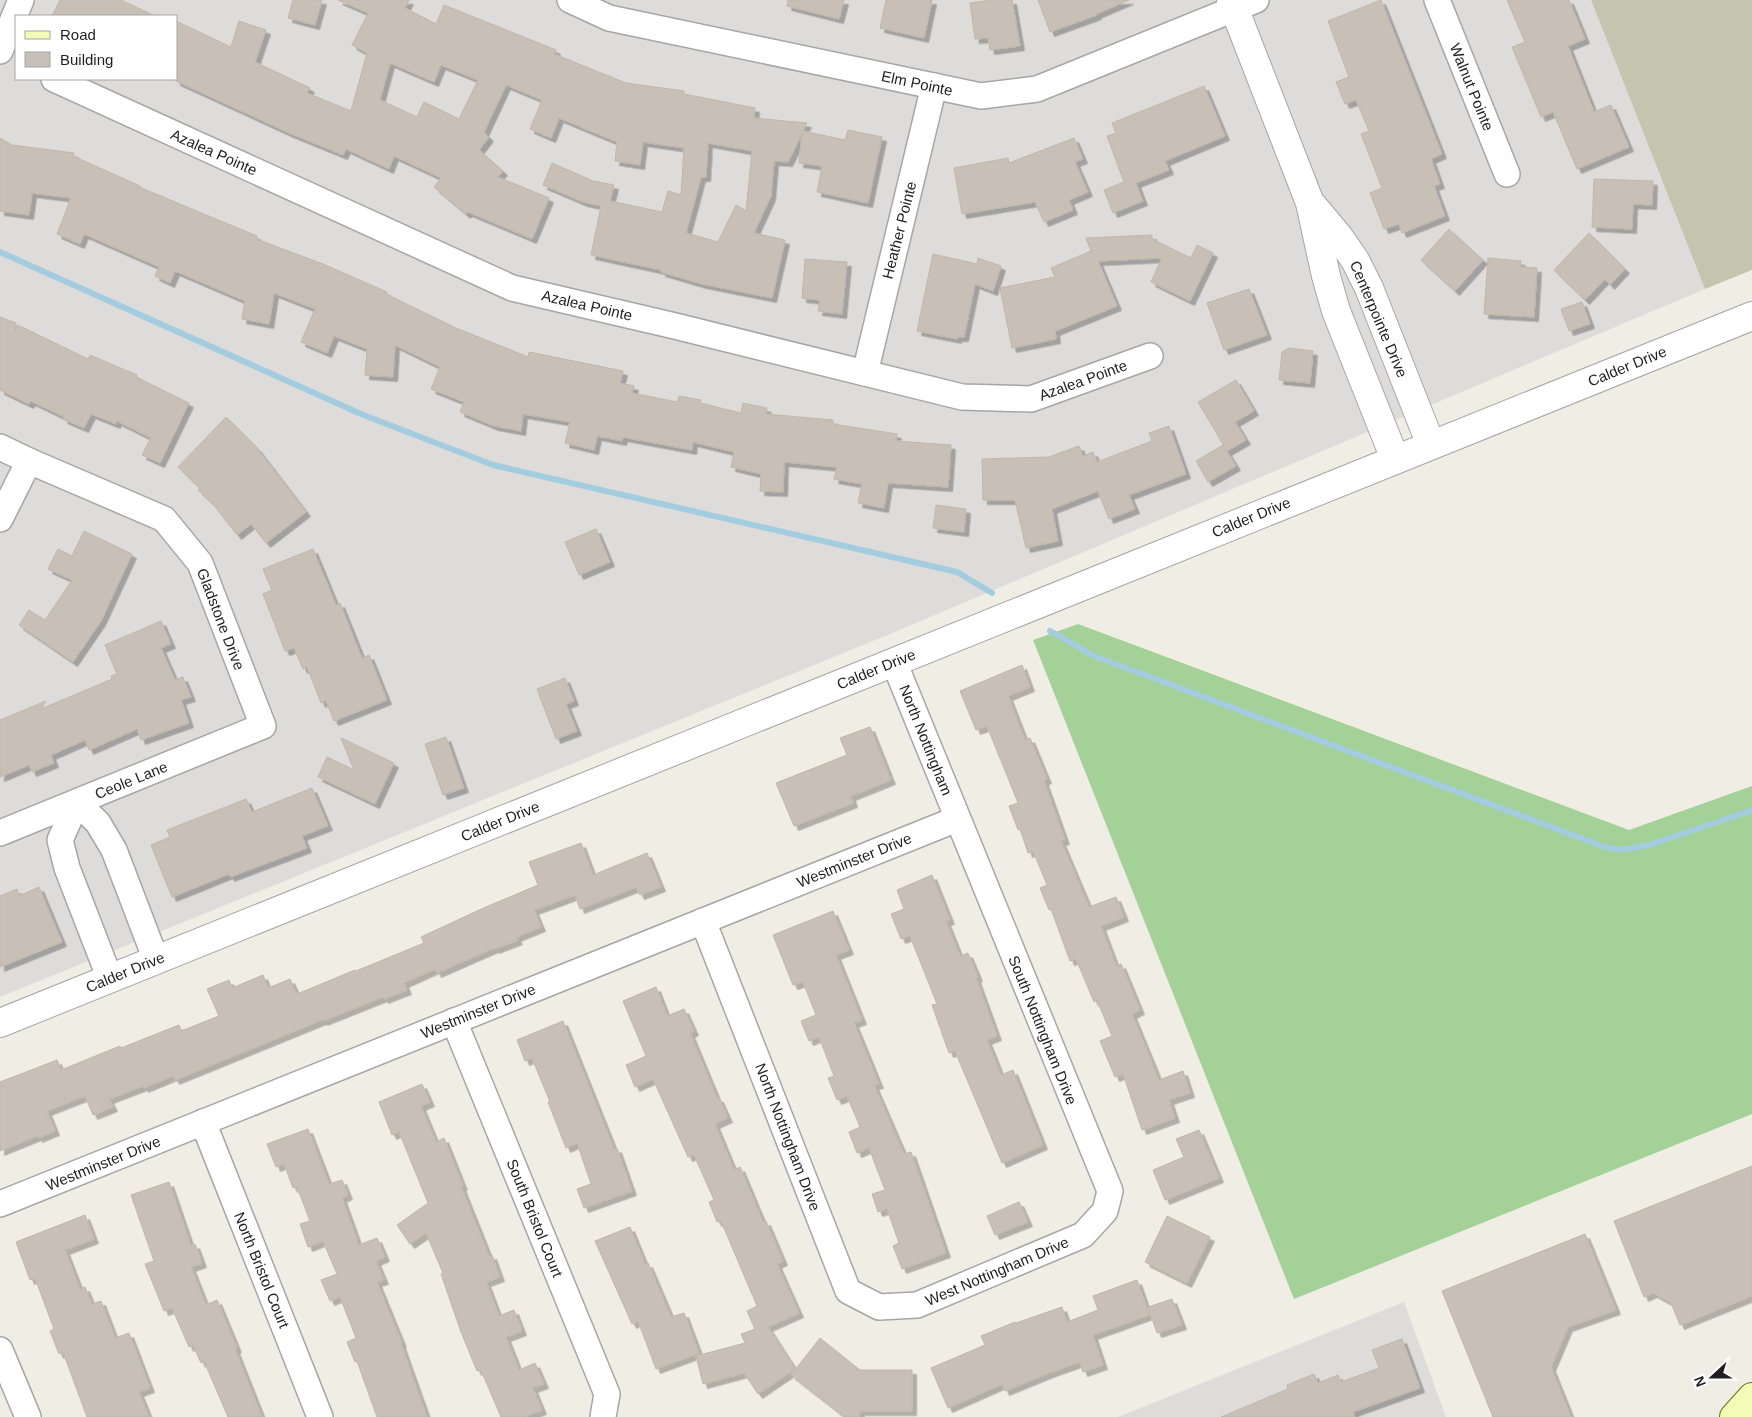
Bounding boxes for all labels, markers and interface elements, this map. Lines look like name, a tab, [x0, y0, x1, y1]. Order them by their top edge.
legend	[15, 15, 178, 80]
text: Road	[60, 26, 96, 43]
street label: Walnut Pointe	[1447, 41, 1497, 133]
text: Building	[60, 51, 113, 68]
street label: Elm Pointe	[880, 67, 954, 99]
street label: Azalea Pointe	[168, 125, 260, 179]
street label: Heather Pointe	[879, 179, 919, 281]
street label: Centerpointe Drive	[1347, 258, 1411, 380]
street label: Azalea Pointe	[540, 286, 634, 324]
street label: Calder Drive	[1585, 343, 1669, 389]
street label: Azalea Pointe	[1037, 356, 1129, 404]
street label: Calder Drive	[1209, 494, 1293, 540]
street label: Gladstone Drive	[194, 566, 248, 672]
street label: Calder Drive	[834, 646, 918, 692]
street label: North Nottingham	[896, 682, 956, 798]
street label: Ceole Lane	[92, 758, 170, 802]
street label: Calder Drive	[458, 798, 542, 844]
street label: Westminster Drive	[794, 829, 914, 891]
street label: Calder Drive	[83, 949, 167, 995]
street label: South Nottingham Drive	[1005, 953, 1081, 1107]
street label: Westminster Drive	[418, 980, 538, 1042]
street label: North Nottingham Drive	[752, 1061, 824, 1213]
street label: Westminster Drive	[43, 1132, 163, 1194]
street label: South Bristol Court	[504, 1156, 567, 1280]
street label: North Bristol Court	[231, 1210, 293, 1331]
street label: West Nottingham Drive	[923, 1233, 1071, 1309]
north arrow	[1687, 1352, 1737, 1402]
text: N	[1691, 1374, 1709, 1389]

